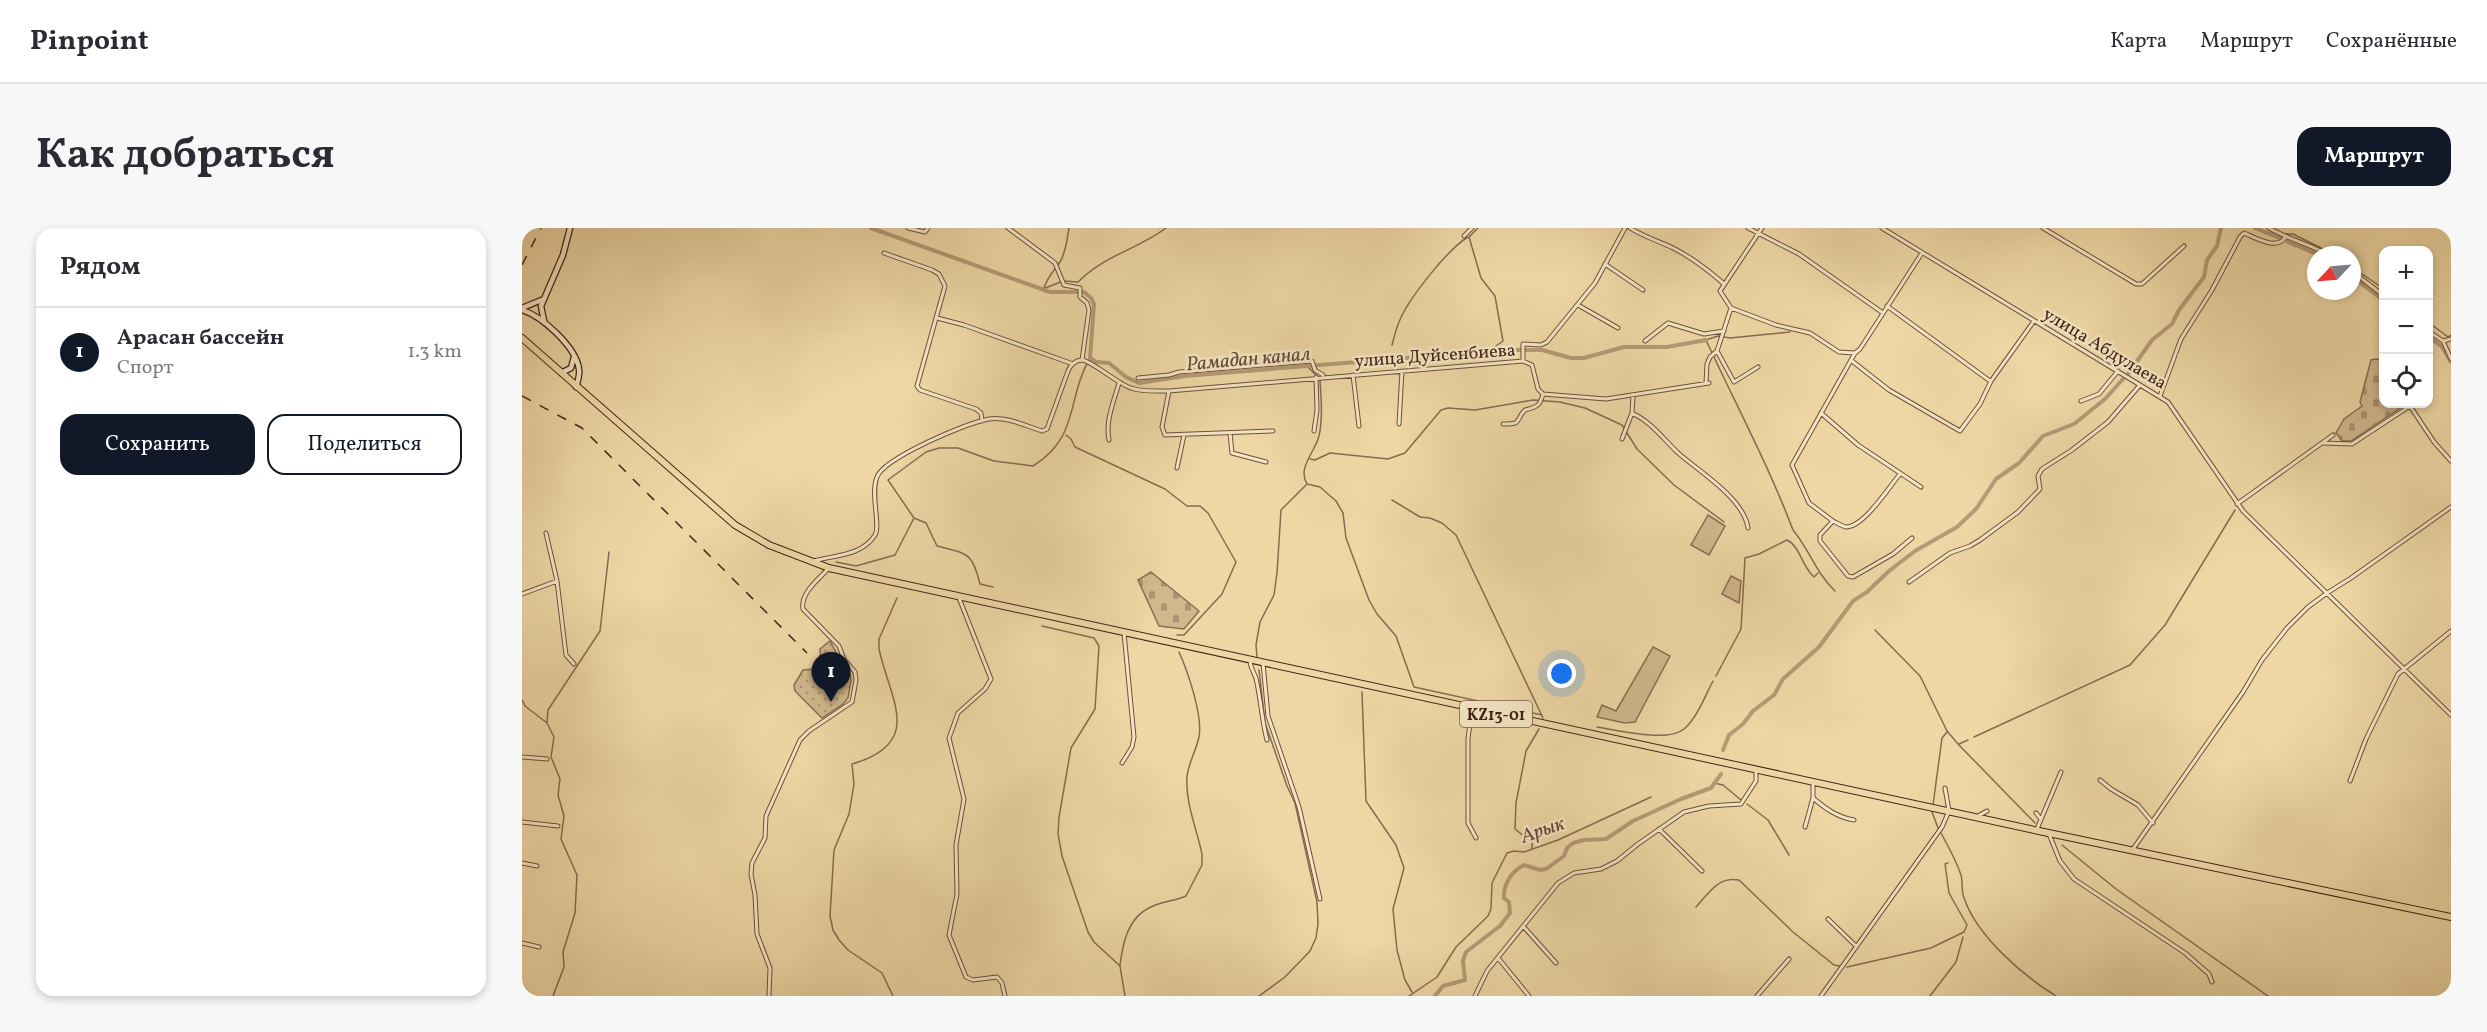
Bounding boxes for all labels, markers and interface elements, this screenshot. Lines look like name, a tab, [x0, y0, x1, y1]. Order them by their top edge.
text: Pinpoint	[30, 22, 148, 61]
text: Карта	[2110, 27, 2167, 56]
text: Маршрут	[2200, 27, 2293, 56]
text: Сохранённые	[2326, 27, 2457, 56]
text: Как добраться	[36, 127, 335, 186]
button: Маршрут	[2297, 127, 2451, 186]
north arrow	[2307, 246, 2361, 300]
map controls	[2379, 246, 2433, 408]
button: +	[2379, 246, 2433, 300]
text: Рядом	[60, 249, 140, 285]
button: −	[2379, 300, 2433, 354]
street label: улица Абдулаева	[2038, 302, 2171, 396]
text: Арасан бассейн	[117, 323, 284, 354]
text: 1	[75, 338, 84, 366]
text: 1.3 km	[407, 338, 462, 366]
street label: улица Дуйсенбиева	[1354, 338, 1517, 375]
water label: Рамадан канал	[1185, 341, 1312, 379]
text: Спорт	[117, 354, 174, 382]
button: locate	[2379, 354, 2433, 408]
button: Сохранить	[60, 414, 255, 475]
button: Поделиться	[267, 414, 462, 475]
pin: 1	[812, 652, 850, 702]
your location	[1547, 659, 1576, 688]
road number: KZ13-01	[1460, 701, 1532, 727]
water label: Арык	[1516, 810, 1569, 852]

